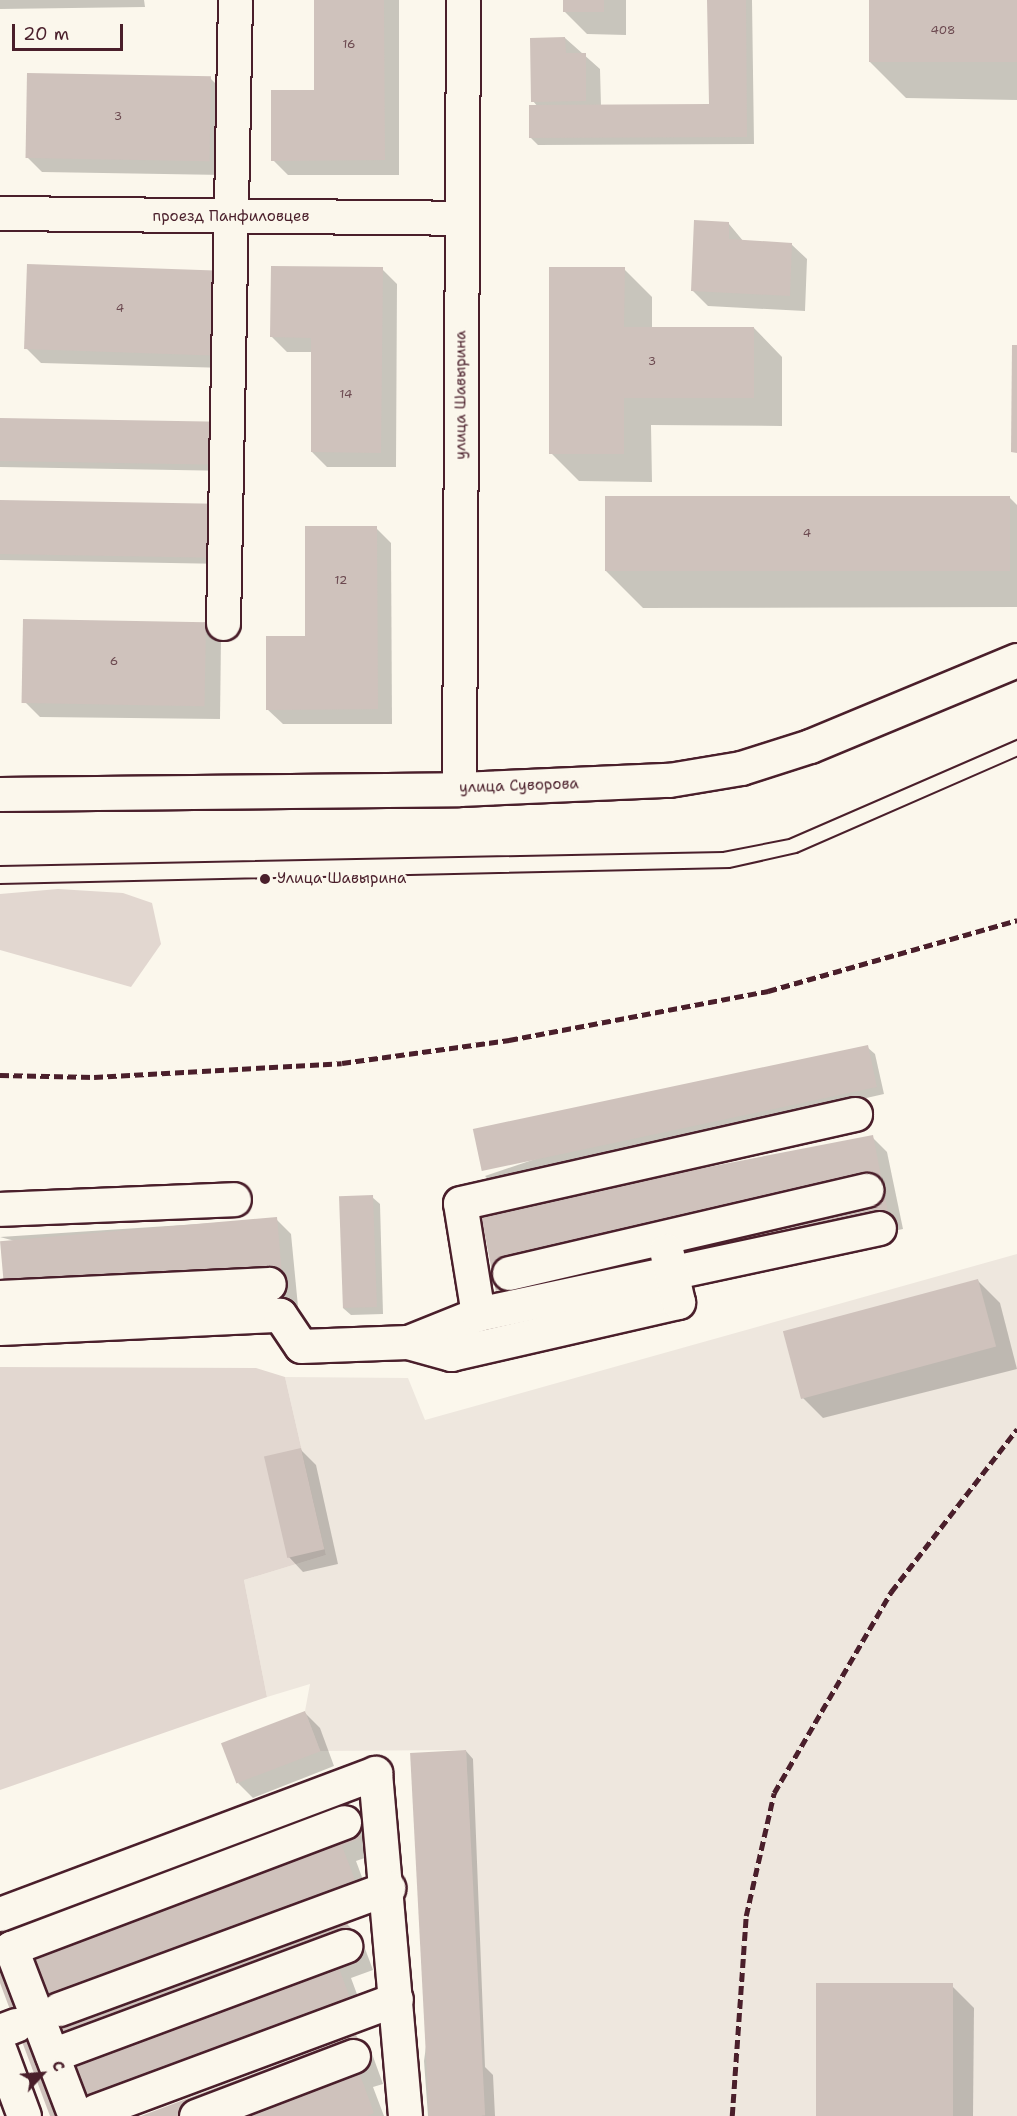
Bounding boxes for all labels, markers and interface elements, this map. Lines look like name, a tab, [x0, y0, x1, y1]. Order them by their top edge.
scale bar	[15, 12, 126, 50]
text: 20 m	[23, 22, 69, 46]
house number: 408	[931, 24, 955, 38]
house number: 16	[342, 38, 356, 52]
house number: 3	[114, 110, 122, 124]
street label: проезд Панфиловцев	[153, 208, 309, 226]
house number: 4	[116, 302, 124, 316]
street label: улица Шавырина	[452, 330, 470, 460]
house number: 3	[648, 355, 656, 369]
house number: 14	[340, 388, 352, 402]
house number: 4	[803, 527, 811, 541]
house number: 12	[335, 574, 347, 588]
house number: 6	[110, 655, 118, 669]
street label: улица Суворова	[459, 775, 579, 797]
place label: Улица Шавырина	[277, 870, 406, 888]
marker: Улица Шавырина	[258, 872, 272, 886]
north arrow	[12, 2044, 72, 2104]
text: С	[47, 2057, 70, 2075]

